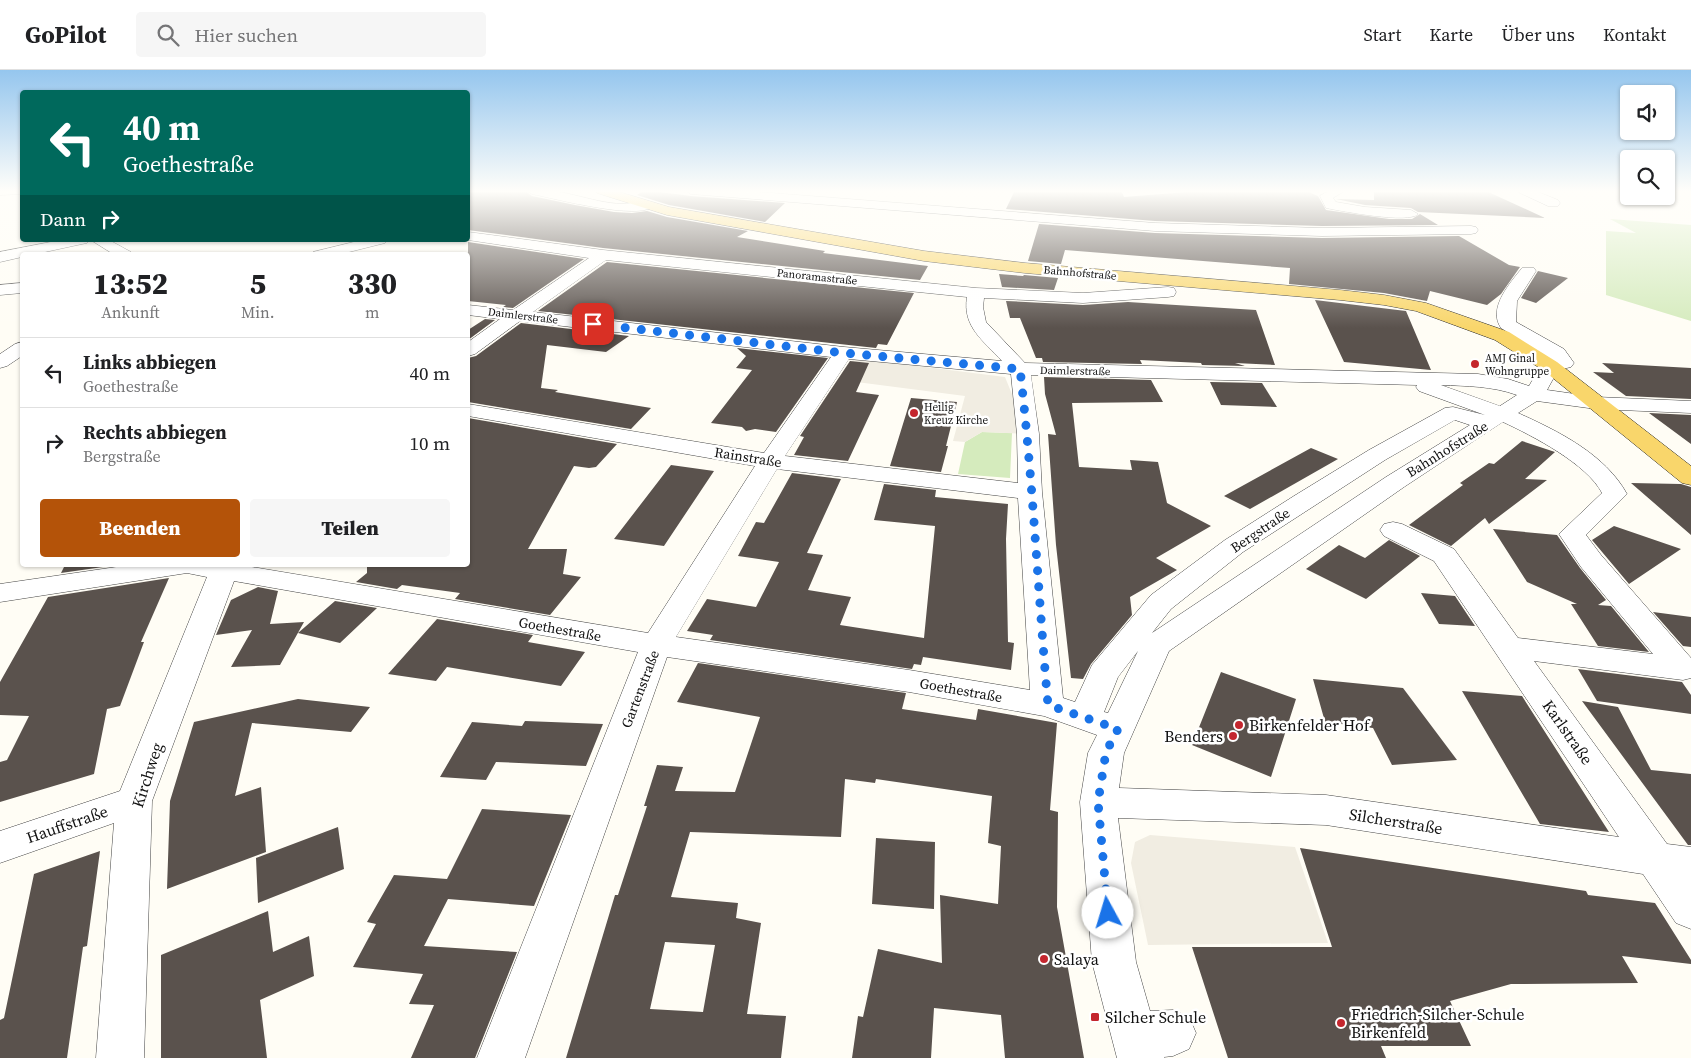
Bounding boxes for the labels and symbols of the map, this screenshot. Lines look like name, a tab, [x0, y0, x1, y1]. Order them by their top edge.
street label: Bahnhofstraße	[1043, 262, 1117, 284]
street label: Panoramastraße	[776, 265, 858, 289]
pin	[572, 303, 614, 345]
street label: Daimlerstraße	[487, 304, 559, 328]
place label: AMJ Ginal Wohngruppe	[1485, 351, 1549, 379]
marker: AMJ Ginal Wohngruppe	[1469, 358, 1481, 370]
street label: Daimlerstraße	[1040, 363, 1111, 379]
place label: Heilig Kreuz Kirche	[924, 400, 988, 428]
marker: Heilig Kreuz Kirche	[908, 407, 920, 419]
street label: Bahnhofstraße	[1402, 416, 1492, 482]
street label: Rainstraße	[713, 442, 783, 472]
street label: Bergstraße	[1226, 503, 1294, 557]
street label: Goethestraße	[517, 612, 603, 646]
street label: Gartenstraße	[616, 647, 664, 731]
street label: Goethestraße	[918, 673, 1004, 707]
street label: Karlstraße	[1538, 695, 1598, 769]
place label: Birkenfelder Hof	[1249, 714, 1371, 736]
marker: Birkenfelder Hof	[1233, 719, 1245, 731]
place label: Benders	[1164, 725, 1223, 747]
marker: Benders	[1227, 730, 1239, 742]
street label: Kirchweg	[126, 740, 168, 810]
street label: Hauffstraße	[23, 800, 111, 848]
street label: Silcherstraße	[1348, 803, 1444, 839]
position arrow	[1081, 886, 1133, 938]
place label: Salaya	[1054, 948, 1100, 970]
marker: Salaya	[1038, 953, 1050, 965]
place label: Friedrich-Silcher-Schule Birkenfeld	[1351, 1003, 1525, 1043]
place label: Silcher Schule	[1105, 1006, 1206, 1028]
marker: Silcher Schule	[1089, 1011, 1101, 1023]
marker: Friedrich-Silcher-Schule Birkenfeld	[1335, 1017, 1347, 1029]

